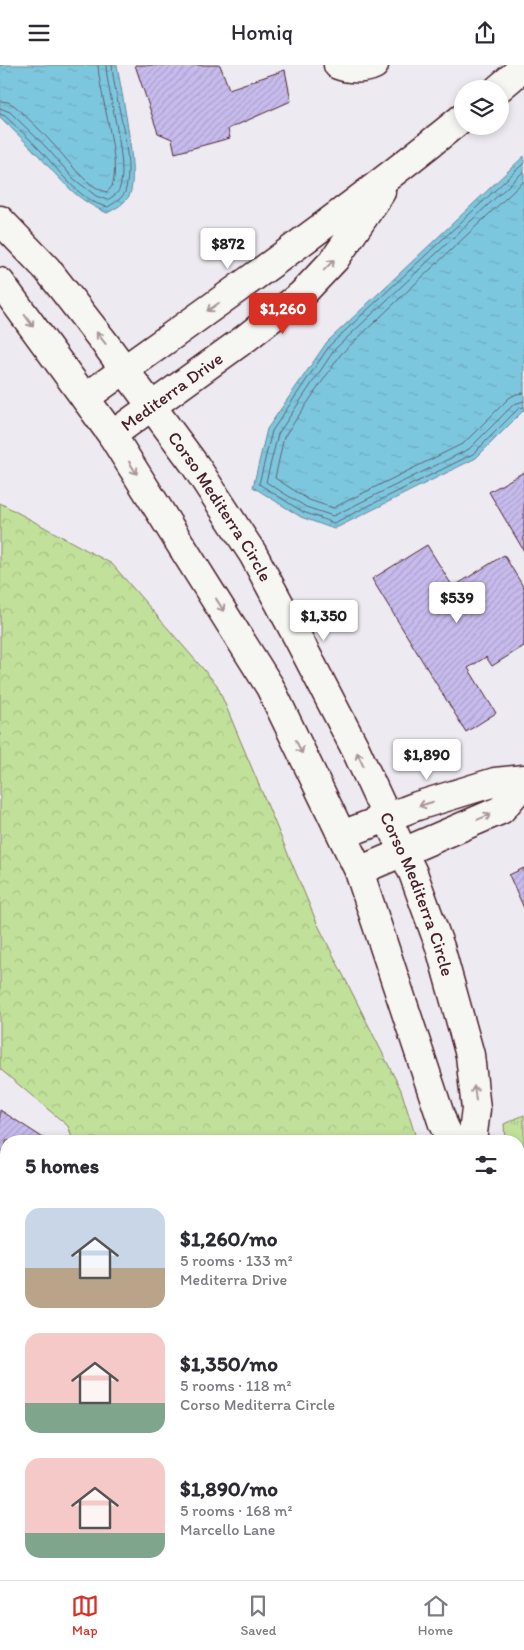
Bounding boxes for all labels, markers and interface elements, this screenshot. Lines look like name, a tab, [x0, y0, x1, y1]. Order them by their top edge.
icon: menu	[25, 19, 53, 47]
text: Homiq	[231, 19, 293, 46]
icon: share	[471, 19, 499, 47]
map controls	[454, 80, 509, 135]
button: layers	[454, 80, 509, 135]
pin: $872	[198, 227, 258, 270]
text: $872	[211, 234, 245, 253]
one-way arrow	[323, 259, 335, 271]
pin: $1,260	[242, 293, 324, 335]
text: $1,260	[260, 299, 306, 318]
one-way arrow	[207, 302, 221, 312]
one-way arrow	[24, 314, 34, 328]
one-way arrow	[96, 331, 106, 345]
street label: Mediterra Drive	[117, 347, 227, 436]
street label: Corso Mediterra Circle	[163, 427, 277, 585]
one-way arrow	[127, 461, 138, 475]
pin: $539	[427, 581, 487, 624]
text: $539	[440, 588, 474, 607]
one-way arrow	[215, 598, 225, 612]
pin: $1,350	[283, 599, 365, 642]
text: $1,350	[301, 606, 347, 625]
one-way arrow	[295, 739, 305, 754]
pin: $1,890	[386, 739, 468, 781]
text: $1,890	[404, 745, 450, 764]
one-way arrow	[355, 752, 364, 767]
one-way arrow	[419, 799, 435, 809]
street label: Corso Mediterra Circle	[375, 808, 459, 979]
one-way arrow	[476, 811, 491, 821]
one-way arrow	[470, 1085, 480, 1101]
icon: filters	[472, 1151, 500, 1179]
text: 5 homes	[25, 1153, 99, 1178]
text: $1,260/mo	[180, 1226, 278, 1251]
icon: home	[65, 1228, 125, 1288]
text: 5 rooms · 133 m²	[180, 1251, 293, 1270]
text: Mediterra Drive	[180, 1270, 287, 1289]
text: $1,350/mo	[180, 1351, 278, 1376]
icon: home	[65, 1353, 125, 1413]
text: 5 rooms · 118 m²	[180, 1376, 291, 1395]
text: Corso Mediterra Circle	[180, 1395, 335, 1414]
text: $1,890/mo	[180, 1476, 278, 1501]
icon: home	[65, 1478, 125, 1538]
text: 5 rooms · 168 m²	[180, 1501, 293, 1520]
text: Marcello Lane	[180, 1520, 275, 1539]
tab: Map	[71, 1592, 99, 1639]
tab: Saved	[240, 1592, 276, 1639]
tab: Home	[418, 1592, 453, 1639]

